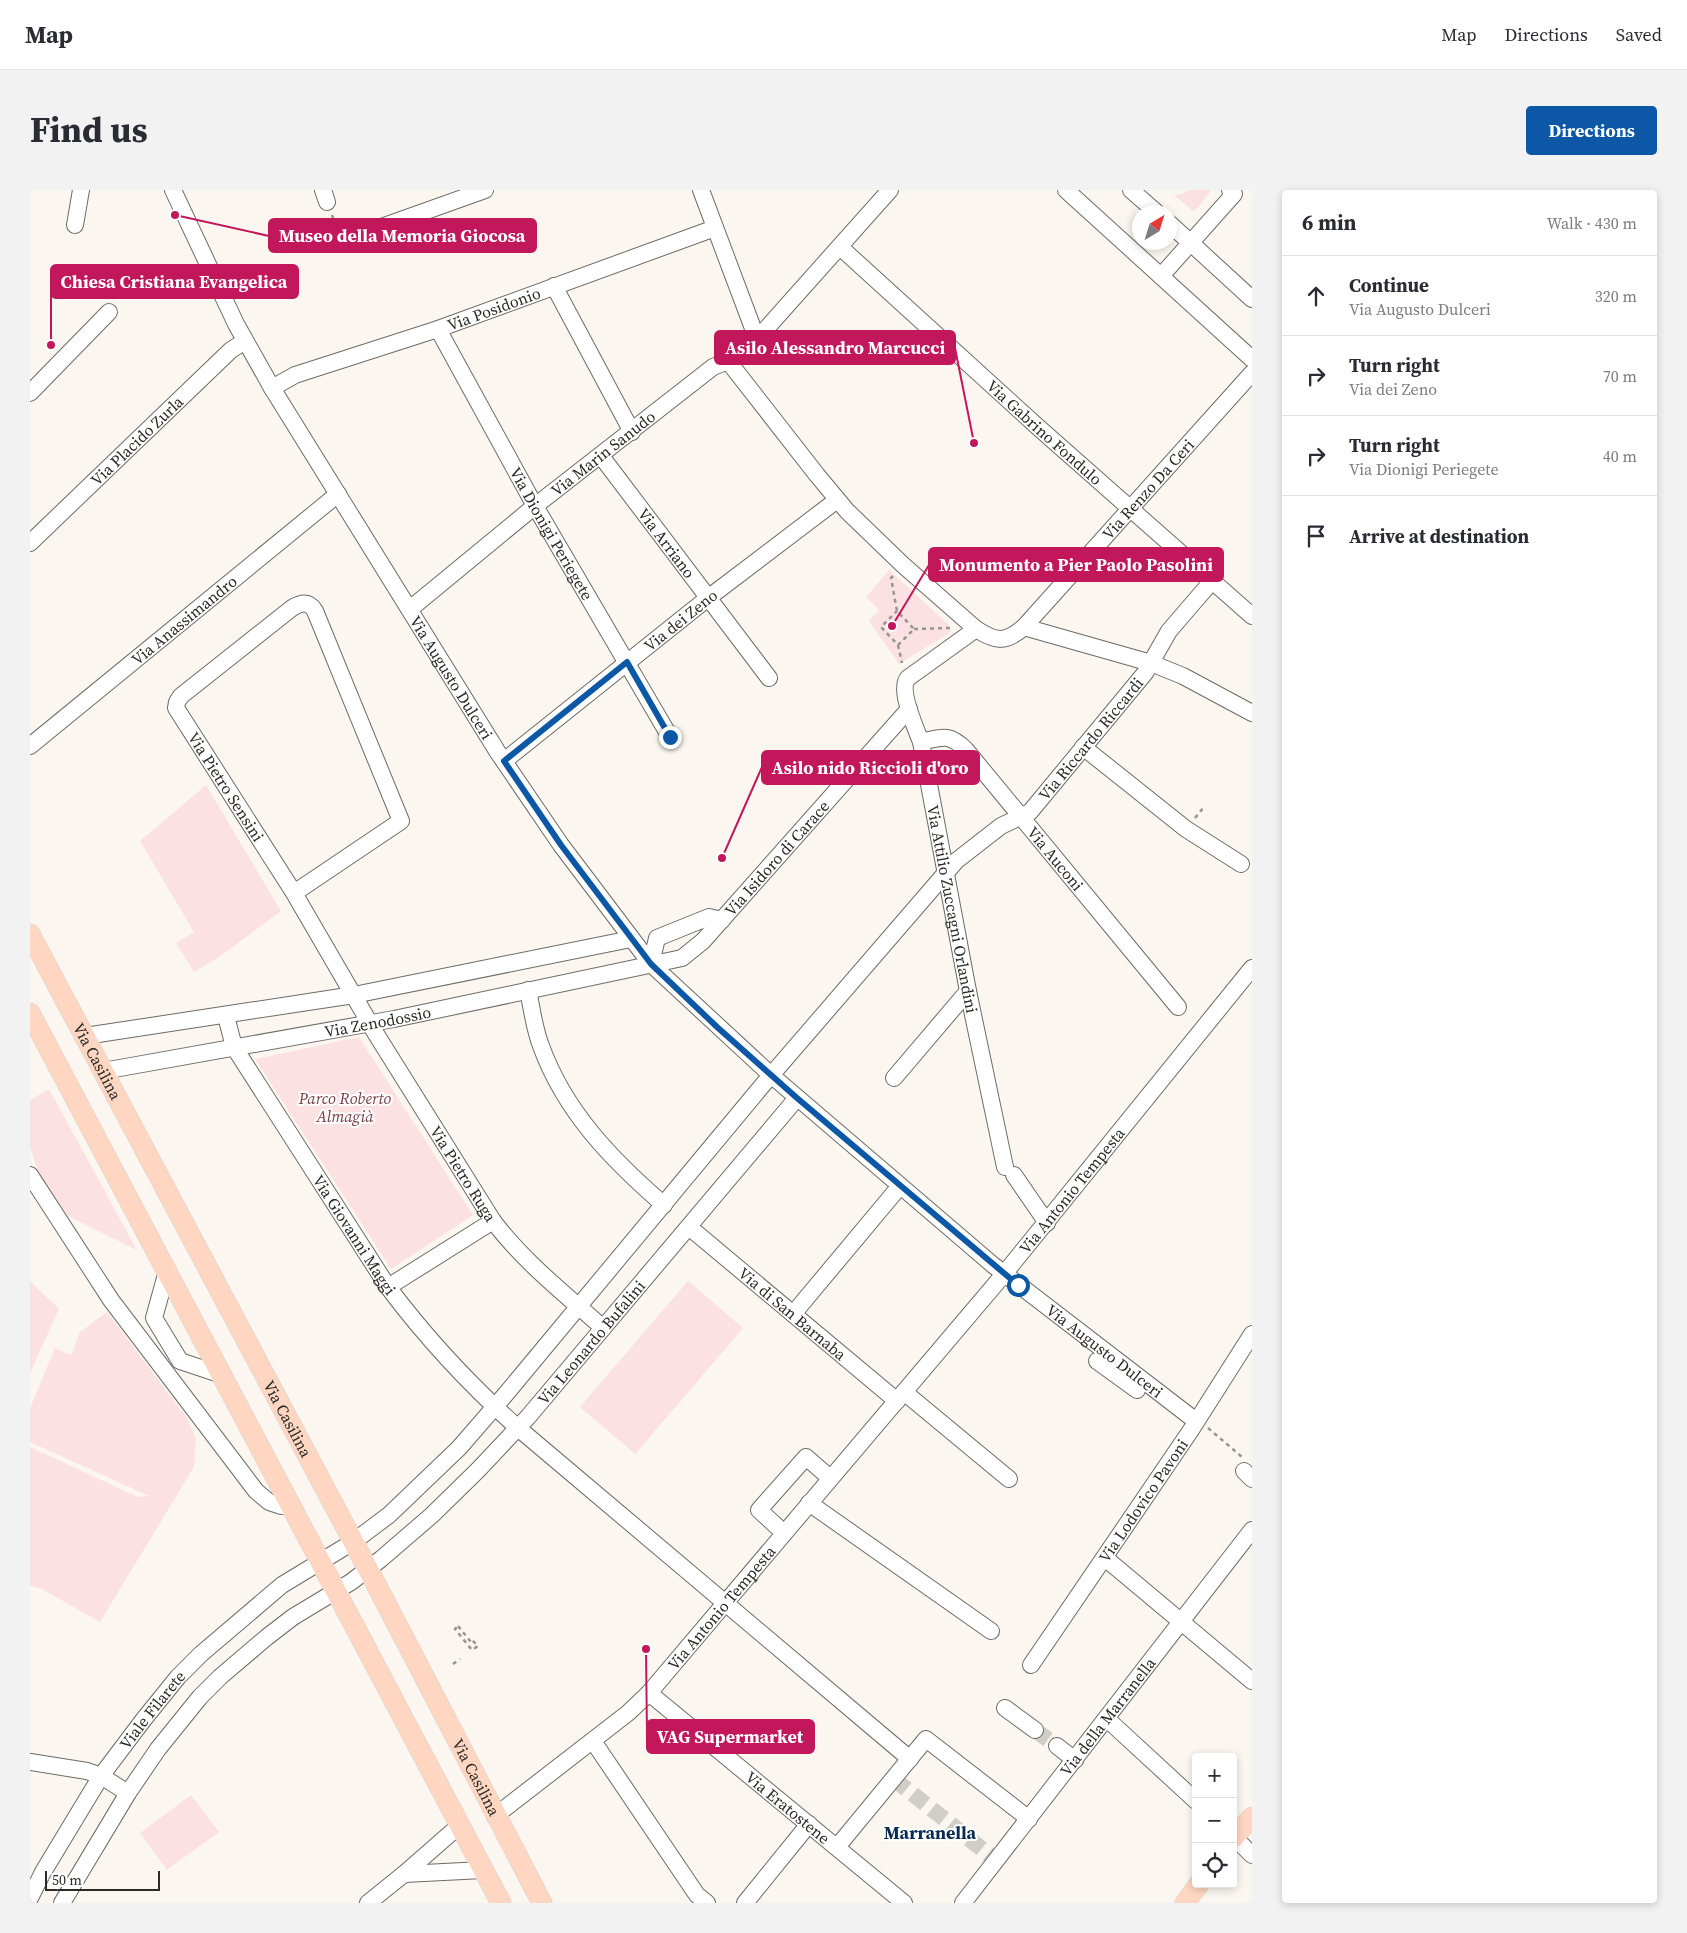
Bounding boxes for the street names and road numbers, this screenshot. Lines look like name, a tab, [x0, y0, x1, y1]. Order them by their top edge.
street label: Via Posidonio	[444, 282, 544, 336]
street label: Via Gabrino Fondulo	[982, 375, 1107, 490]
street label: Via Placido Zurla	[86, 390, 189, 490]
street label: Via Marin Sanudo	[546, 405, 660, 501]
street label: Via Renzo Da Ceri	[1097, 434, 1199, 544]
street label: Via Dionigi Periegete	[505, 463, 599, 604]
street label: Via Arriano	[633, 503, 701, 583]
street label: Via Anassimandro	[126, 570, 242, 670]
street label: Via dei Zeno	[639, 584, 722, 656]
street label: Via Augusto Dulceri	[405, 611, 498, 744]
street label: Via Riccardo Riccardi	[1033, 672, 1148, 805]
street label: Via Pietro Sensini	[183, 728, 269, 846]
street label: Via Isidoro di Carace	[719, 795, 834, 921]
street label: Via Attilio Zuccagni Orlandini	[922, 803, 983, 1015]
street label: Via Auconi	[1022, 822, 1089, 896]
street label: Via Zenodossio	[323, 1000, 433, 1042]
street label: Via Casilina	[68, 1019, 128, 1104]
street label: Via Pietro Ruga	[425, 1121, 502, 1227]
street label: Via Antonio Tempesta	[1014, 1122, 1130, 1258]
street label: Via Giovanni Maggi	[308, 1170, 401, 1300]
street label: Via di San Barnaba	[734, 1262, 852, 1366]
street label: Via Leonardo Bufalini	[532, 1275, 650, 1409]
street label: Via Augusto Dulceri	[1042, 1299, 1168, 1403]
street label: Via Casilina	[258, 1376, 318, 1462]
street label: Via Lodovico Pavoni	[1093, 1434, 1193, 1567]
street label: Via Antonio Tempesta	[662, 1540, 781, 1675]
street label: Via della Marranella	[1055, 1652, 1161, 1780]
street label: Viale Filarete	[114, 1665, 190, 1754]
street label: Via Casilina	[447, 1735, 506, 1820]
street label: Via Eratostene	[741, 1766, 835, 1849]

